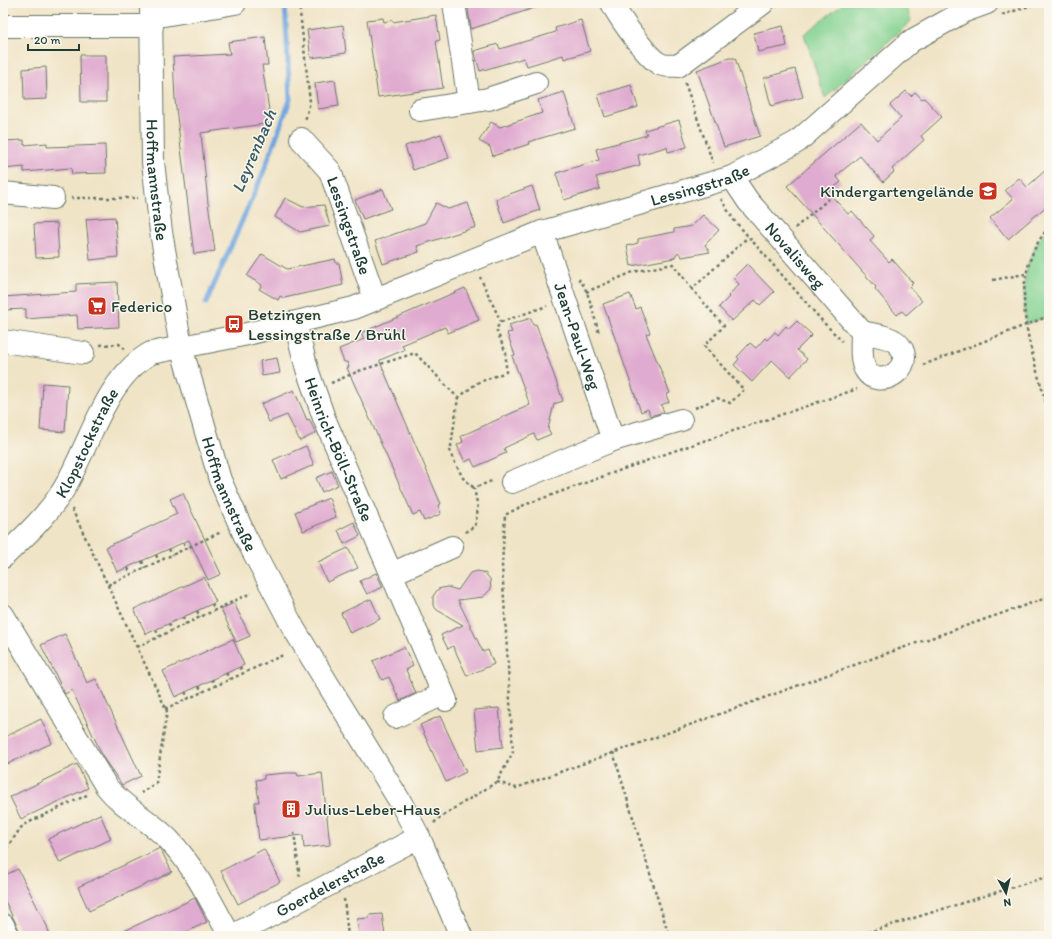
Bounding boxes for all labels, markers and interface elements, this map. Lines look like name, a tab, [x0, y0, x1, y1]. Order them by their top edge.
scale bar	[28, 26, 79, 52]
text: 20 m	[34, 33, 61, 47]
water label: Leyrenbach	[227, 106, 282, 196]
street label: Hoffmannstraße	[142, 119, 172, 242]
street label: Lessingstraße	[648, 160, 753, 210]
street label: Lessingstraße	[323, 174, 376, 277]
school or university icon: Kindergartengelände	[977, 180, 999, 202]
place label: Kindergartengelände	[820, 181, 974, 201]
street label: Novalisweg	[761, 218, 830, 293]
street label: Jean-Paul-Weg	[550, 280, 605, 393]
supermarket icon: Federico	[86, 295, 108, 317]
place label: Federico	[111, 296, 172, 316]
place label: Betzingen Lessingstraße / Brühl	[248, 304, 406, 344]
bus stop icon: Betzingen Lessingstraße / Brühl	[223, 313, 245, 335]
street label: Heinrich-Böll-Straße	[301, 374, 378, 525]
street label: Klopstockstraße	[51, 384, 122, 502]
street label: Hoffmannstraße	[198, 434, 261, 555]
building icon: Julius-Leber-Haus	[280, 798, 302, 820]
place label: Julius-Leber-Haus	[305, 799, 440, 819]
street label: Goerdelerstraße	[272, 847, 388, 921]
north arrow	[986, 873, 1026, 913]
text: N	[1003, 895, 1012, 909]

